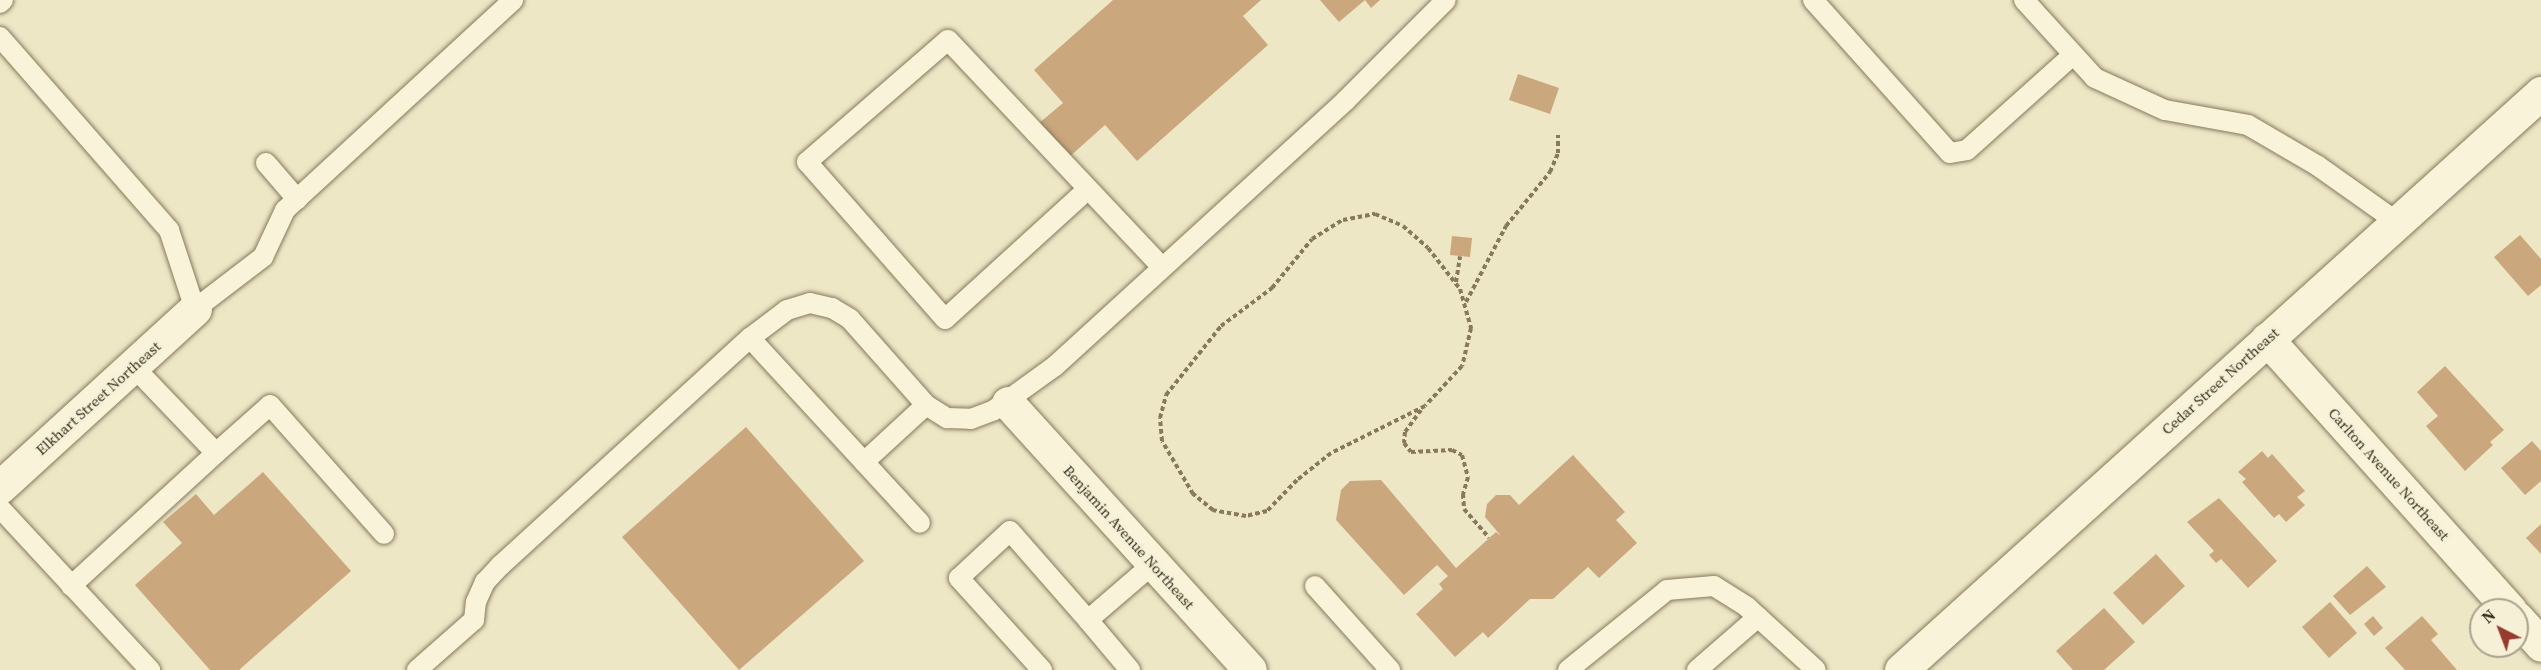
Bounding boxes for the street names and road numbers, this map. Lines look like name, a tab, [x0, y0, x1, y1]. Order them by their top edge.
street label: Cedar Street Northeast	[2158, 324, 2282, 438]
street label: Elkhart Street Northeast	[32, 337, 164, 459]
street label: Carlton Avenue Northeast	[2325, 404, 2453, 544]
street label: Benjamin Avenue Northeast	[1060, 461, 1198, 613]

